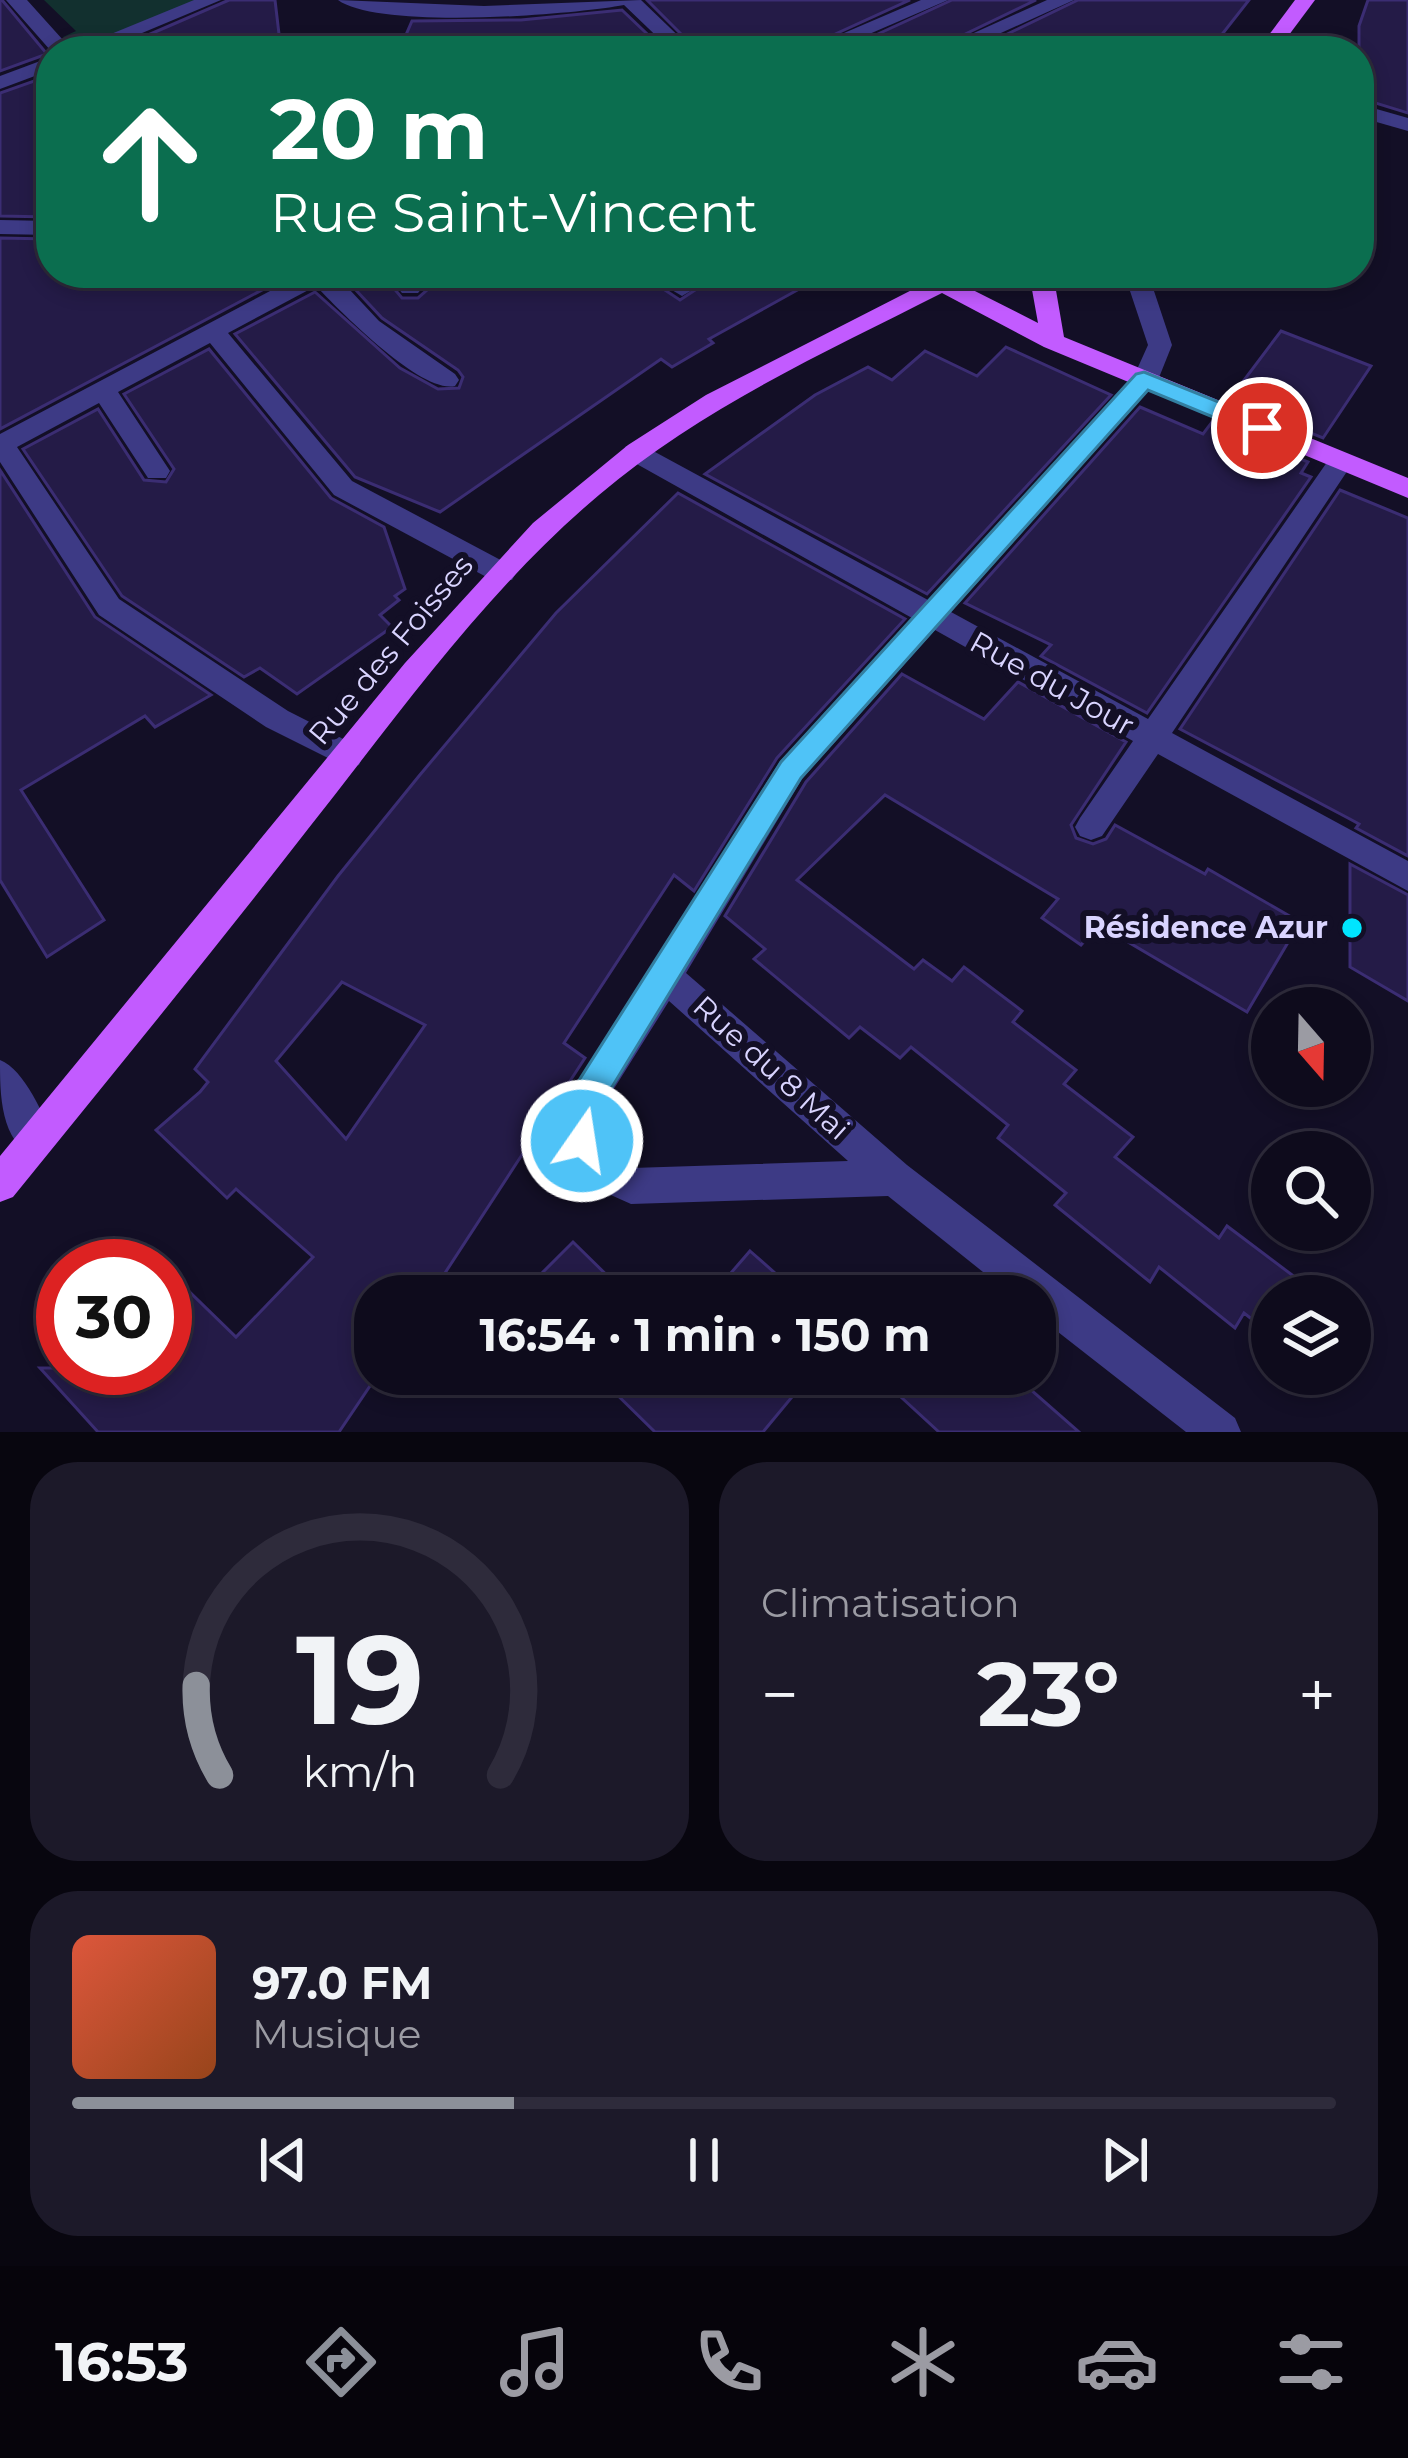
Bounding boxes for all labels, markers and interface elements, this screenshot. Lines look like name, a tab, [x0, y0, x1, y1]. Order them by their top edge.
text: 20 m	[270, 78, 488, 180]
icon: ahead	[72, 84, 228, 240]
text: Rue Saint-Vincent	[270, 180, 758, 246]
pin	[1211, 377, 1313, 479]
icon: arrive	[1229, 395, 1295, 461]
street label: Rue des Foisses	[301, 547, 481, 752]
street label: Rue du Jour	[964, 623, 1141, 744]
place label: Résidence Azur	[1084, 909, 1328, 946]
marker: Résidence Azur	[1339, 915, 1365, 941]
north arrow	[1251, 987, 1371, 1107]
map controls	[1251, 987, 1371, 1395]
street label: Rue du 8 Mai	[686, 988, 857, 1147]
position arrow	[519, 1078, 645, 1204]
button: search	[1251, 1131, 1371, 1251]
speed limit sign: 30	[36, 1239, 192, 1395]
button: layers	[1251, 1275, 1371, 1395]
text: 16:54 · 1 min · 150 m	[479, 1307, 931, 1362]
text: Climatisation	[761, 1579, 1020, 1627]
text: 19	[295, 1603, 424, 1755]
text: 23°	[977, 1639, 1120, 1749]
text: −	[761, 1654, 799, 1735]
text: +	[1298, 1654, 1336, 1735]
text: km/h	[302, 1744, 417, 1797]
text: 97.0 FM	[252, 1955, 432, 2010]
text: Musique	[252, 2010, 421, 2058]
icon: previous	[250, 2127, 316, 2193]
icon: pause	[671, 2127, 737, 2193]
icon: next	[1092, 2127, 1158, 2193]
icon: directions	[299, 2320, 383, 2404]
icon: music	[493, 2320, 577, 2404]
icon: phone	[687, 2320, 771, 2404]
icon: climate	[881, 2320, 965, 2404]
icon: car	[1075, 2320, 1159, 2404]
icon: filters	[1269, 2320, 1353, 2404]
text: 16:53	[55, 2329, 189, 2395]

